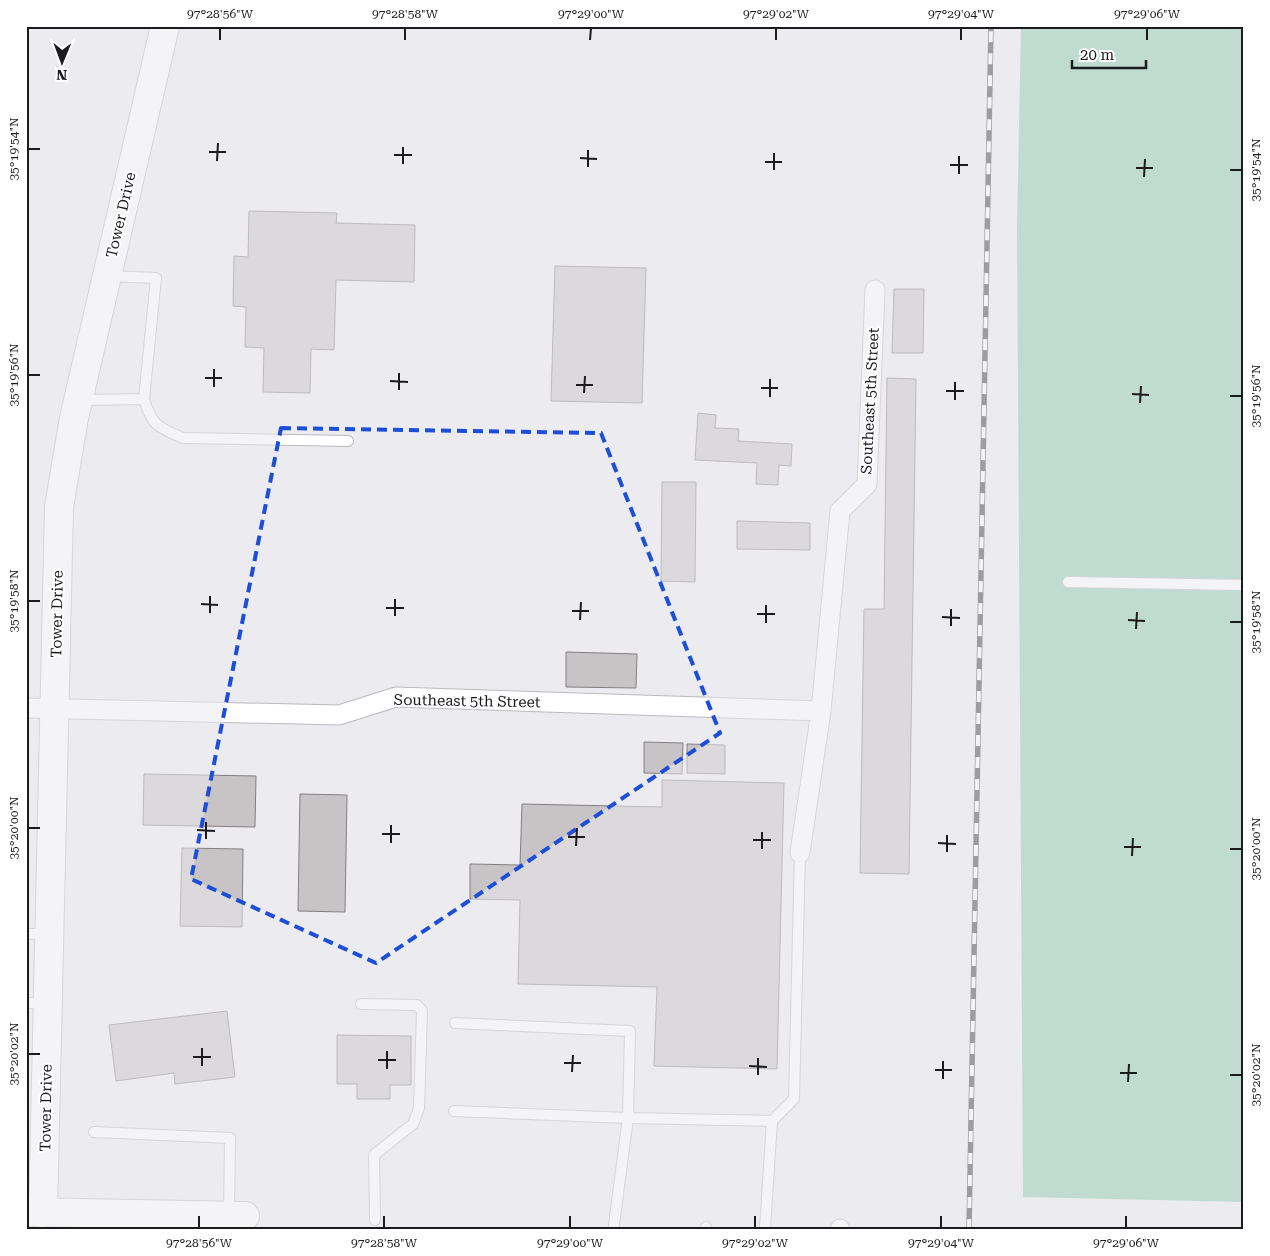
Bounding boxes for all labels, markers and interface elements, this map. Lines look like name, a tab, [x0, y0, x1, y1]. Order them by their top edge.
text: 97°28'56"W	[187, 7, 254, 21]
text: 97°28'58"W	[372, 7, 439, 21]
text: 97°29'00"W	[558, 7, 625, 21]
text: 97°29'02"W	[743, 7, 810, 21]
text: 97°29'04"W	[928, 7, 995, 21]
text: 97°29'06"W	[1114, 7, 1181, 21]
north arrow	[38, 38, 88, 88]
scale bar	[1072, 38, 1146, 70]
text: 20 m	[1080, 46, 1115, 64]
text: N	[56, 67, 67, 83]
text: 35°19'54"N	[7, 117, 21, 181]
text: 35°19'54"N	[1249, 138, 1263, 202]
street label: Tower Drive	[102, 170, 140, 260]
street label: Southeast 5th Street	[857, 327, 883, 475]
text: 35°19'56"N	[7, 343, 21, 407]
text: 35°19'56"N	[1249, 364, 1263, 428]
text: 35°19'58"N	[7, 569, 21, 633]
street label: Tower Drive	[47, 570, 67, 658]
text: 35°19'58"N	[1249, 590, 1263, 654]
street label: Southeast 5th Street	[393, 691, 541, 711]
text: 35°20'00"N	[7, 796, 21, 860]
text: 35°20'00"N	[1249, 817, 1263, 881]
text: 35°20'02"N	[7, 1022, 21, 1086]
text: 35°20'02"N	[1249, 1043, 1263, 1107]
street label: Tower Drive	[36, 1064, 56, 1152]
text: 97°28'56"W	[166, 1236, 233, 1250]
text: 97°28'58"W	[351, 1236, 418, 1250]
text: 97°29'00"W	[537, 1236, 604, 1250]
text: 97°29'02"W	[722, 1236, 789, 1250]
text: 97°29'04"W	[908, 1236, 975, 1250]
text: 97°29'06"W	[1093, 1236, 1160, 1250]

